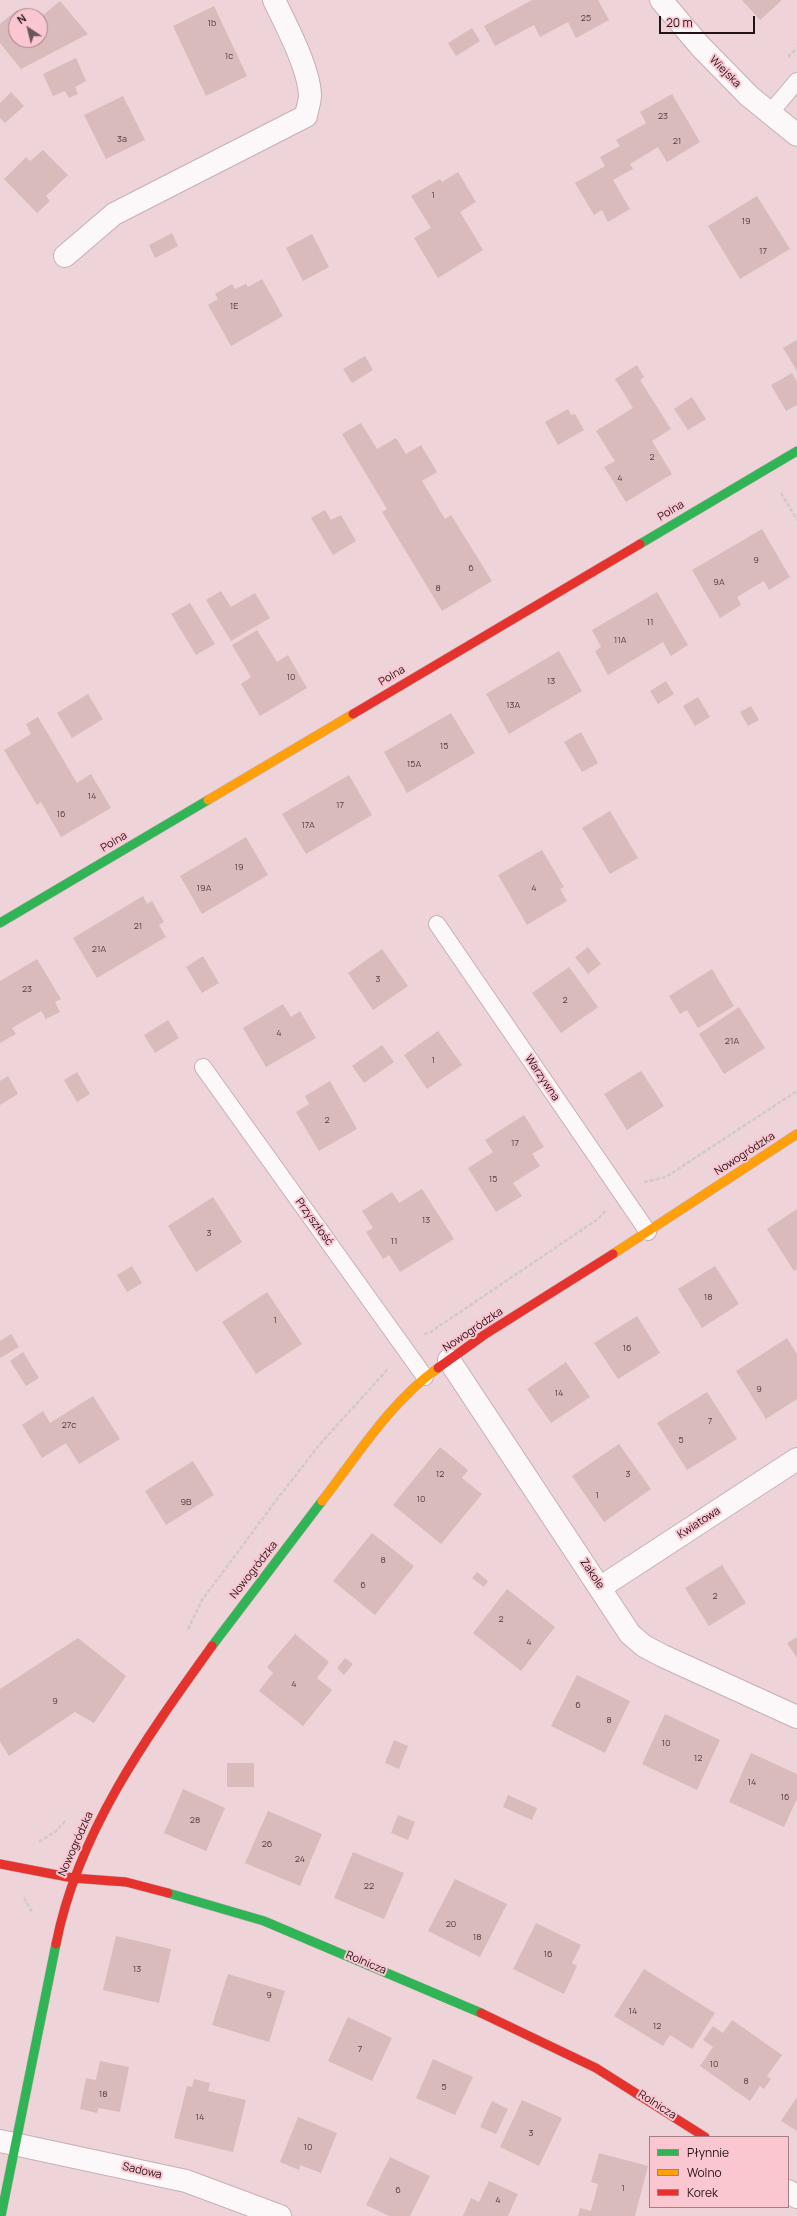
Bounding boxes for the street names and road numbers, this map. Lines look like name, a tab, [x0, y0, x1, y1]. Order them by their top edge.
street label: Wiejska	[706, 53, 744, 91]
street label: Polna	[655, 498, 687, 524]
street label: Polna	[376, 663, 408, 689]
street label: Polna	[98, 829, 130, 855]
street label: Warzywna	[522, 1053, 562, 1103]
street label: Nowogródzka	[712, 1130, 778, 1178]
street label: Przyszłość	[292, 1196, 336, 1248]
street label: Nowogródzka	[441, 1305, 505, 1355]
street label: Kwiatowa	[675, 1504, 723, 1542]
street label: Nowogródzka	[227, 1539, 281, 1601]
street label: Zakole	[577, 1556, 607, 1592]
street label: Nowogródzka	[56, 1810, 96, 1878]
street label: Rolnicza	[344, 1949, 388, 1977]
street label: Rolnicza	[635, 2088, 679, 2122]
street label: Sadowa	[121, 2160, 163, 2182]

